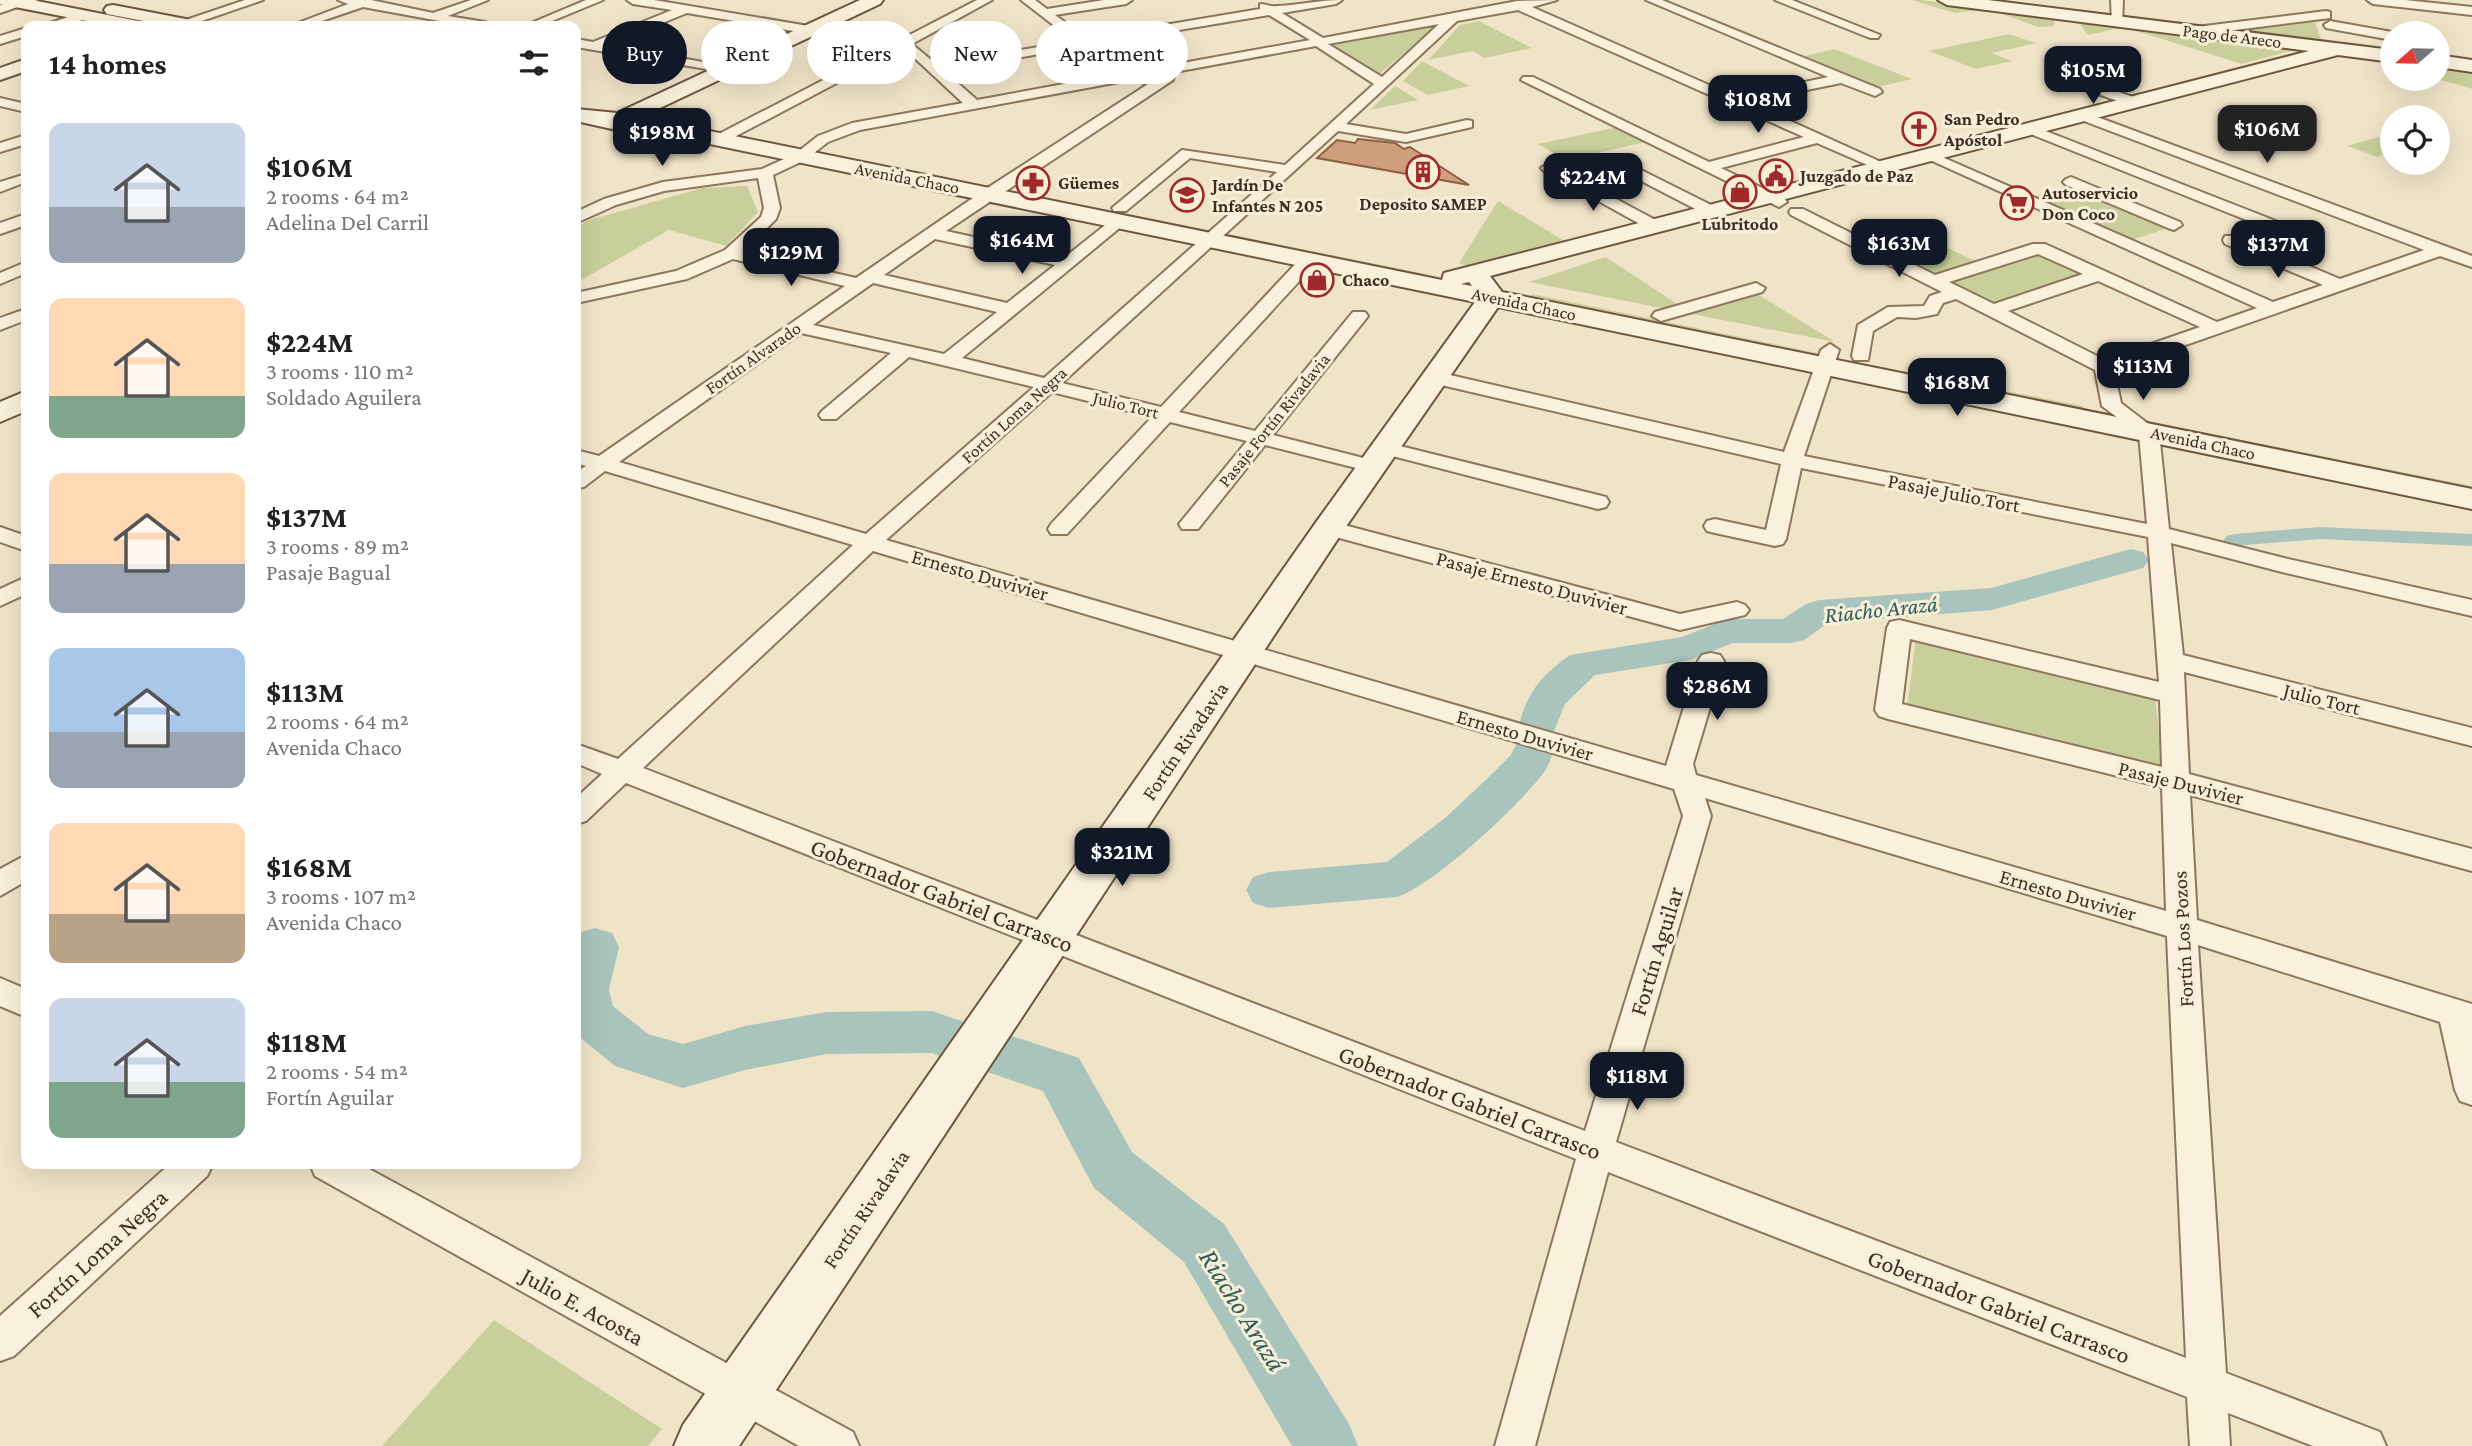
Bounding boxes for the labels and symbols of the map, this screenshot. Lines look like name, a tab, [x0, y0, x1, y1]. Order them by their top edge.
street label: Pago de Areco	[2182, 20, 2283, 52]
north arrow	[2380, 21, 2450, 91]
pin: $105M	[2044, 46, 2142, 106]
pin: $108M	[1709, 76, 1807, 135]
pin: $106M	[2218, 106, 2316, 165]
pin: $198M	[613, 108, 711, 168]
place label: San Pedro Apóstol	[1943, 109, 2020, 150]
church icon: San Pedro Apóstol	[1900, 110, 1938, 148]
building icon: Deposito SAMEP	[1404, 153, 1442, 191]
pin: $224M	[1544, 154, 1642, 213]
public building icon: Juzgado de Paz	[1757, 157, 1795, 195]
street label: Avenida Chaco	[853, 158, 961, 198]
pharmacy icon: Güemes	[1014, 164, 1052, 202]
place label: Juzgado de Paz	[1798, 166, 1913, 186]
place label: Güemes	[1058, 173, 1119, 193]
shop icon: Lubritodo	[1721, 173, 1759, 211]
place label: Jardín De Infantes N 205	[1210, 175, 1323, 216]
school or university icon: Jardín De Infantes N 205	[1168, 176, 1206, 214]
place label: Autoservicio Don Coco	[2041, 183, 2138, 224]
supermarket icon: Autoservicio Don Coco	[1998, 184, 2036, 222]
place label: Deposito SAMEP	[1359, 194, 1487, 214]
place label: Lubritodo	[1702, 214, 1778, 234]
pin: $164M	[973, 216, 1071, 276]
pin: $163M	[1850, 219, 1948, 279]
pin: $137M	[2229, 220, 2327, 280]
pin: $129M	[742, 229, 840, 288]
shop icon: Chaco	[1298, 261, 1336, 299]
place label: Chaco	[1342, 270, 1389, 290]
street label: Avenida Chaco	[1470, 283, 1578, 325]
street label: Fortín Alvarado	[701, 318, 805, 398]
pin: $113M	[2094, 342, 2192, 402]
street label: Pasaje Fortín Rivadavia	[1214, 349, 1335, 491]
pin: $168M	[1908, 358, 2006, 418]
street label: Fortín Loma Negra	[957, 363, 1071, 467]
street label: Julio Tort	[1089, 387, 1162, 423]
street label: Avenida Chaco	[2149, 422, 2257, 464]
street label: Pasaje Julio Tort	[1886, 468, 2023, 518]
street label: Ernesto Duvivier	[909, 544, 1052, 606]
street label: Pasaje Ernesto Duvivier	[1434, 546, 1631, 620]
water label: Riacho Arazá	[1823, 590, 1939, 628]
pin: $286M	[1668, 662, 1766, 722]
street label: Fortín Rivadavia	[1137, 677, 1234, 805]
street label: Julio Tort	[2279, 677, 2364, 720]
street label: Ernesto Duvivier	[1454, 704, 1597, 766]
street label: Pasaje Duvivier	[2116, 756, 2247, 810]
pin: $321M	[1073, 828, 1171, 888]
street label: Gobernador Gabriel Carrasco	[807, 832, 1077, 958]
street label: Ernesto Duvivier	[1997, 864, 2140, 926]
street label: Fortín Los Pozos	[2167, 870, 2199, 1008]
street label: Fortín Aguilar	[1624, 883, 1689, 1019]
street label: Gobernador Gabriel Carrasco	[1335, 1039, 1605, 1165]
pin: $118M	[1588, 1052, 1686, 1112]
street label: Fortín Rivadavia	[818, 1145, 915, 1273]
street label: Fortín Loma Negra	[21, 1183, 173, 1323]
water label: Riacho Arazá	[1193, 1243, 1293, 1378]
street label: Gobernador Gabriel Carrasco	[1864, 1243, 2134, 1369]
street label: Julio E. Acosta	[515, 1260, 649, 1351]

